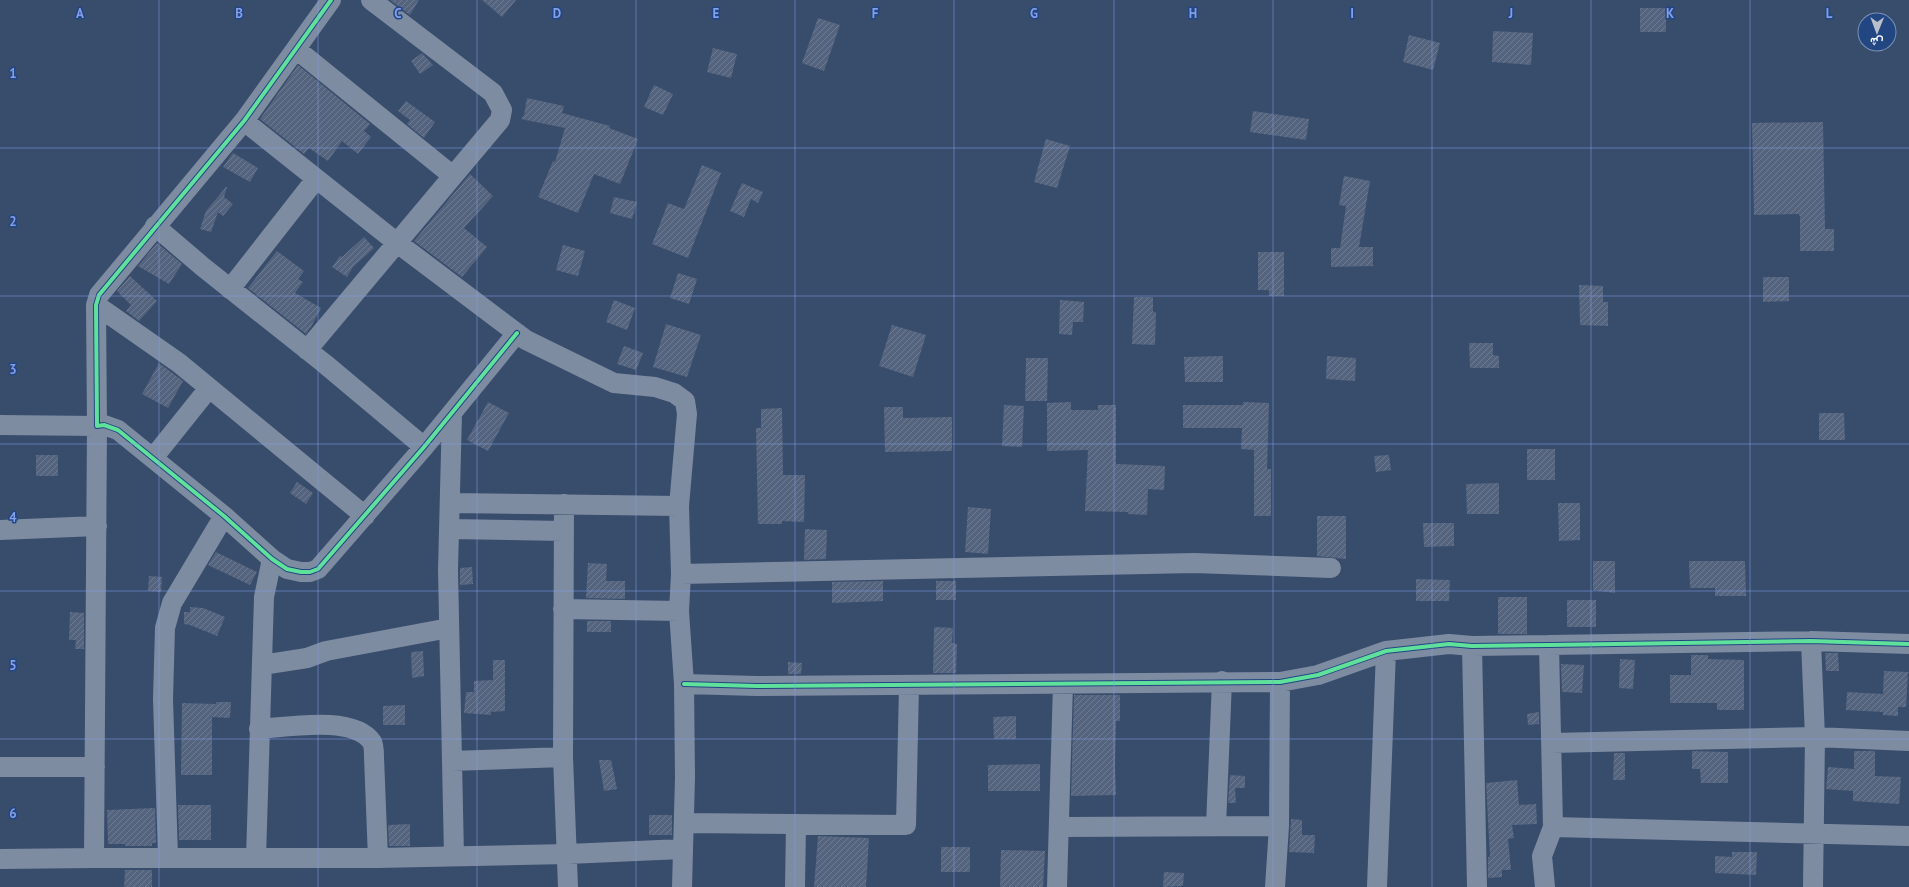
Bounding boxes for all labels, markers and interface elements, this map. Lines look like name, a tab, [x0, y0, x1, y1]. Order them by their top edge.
text: A	[76, 5, 84, 22]
text: B	[235, 5, 243, 22]
text: C	[394, 5, 402, 22]
text: D	[553, 5, 561, 22]
text: E	[713, 5, 720, 22]
text: F	[872, 5, 879, 22]
text: G	[1030, 5, 1038, 22]
text: H	[1189, 5, 1197, 22]
text: I	[1350, 5, 1354, 22]
text: J	[1508, 5, 1513, 22]
text: K	[1666, 5, 1674, 22]
text: L	[1826, 5, 1833, 22]
north arrow	[1857, 12, 1897, 52]
text: ش	[1870, 35, 1884, 49]
text: 1	[9, 65, 17, 82]
text: 2	[9, 213, 17, 230]
text: 3	[9, 361, 17, 378]
text: 4	[9, 509, 17, 526]
text: 5	[9, 657, 17, 674]
text: 6	[9, 805, 17, 822]

